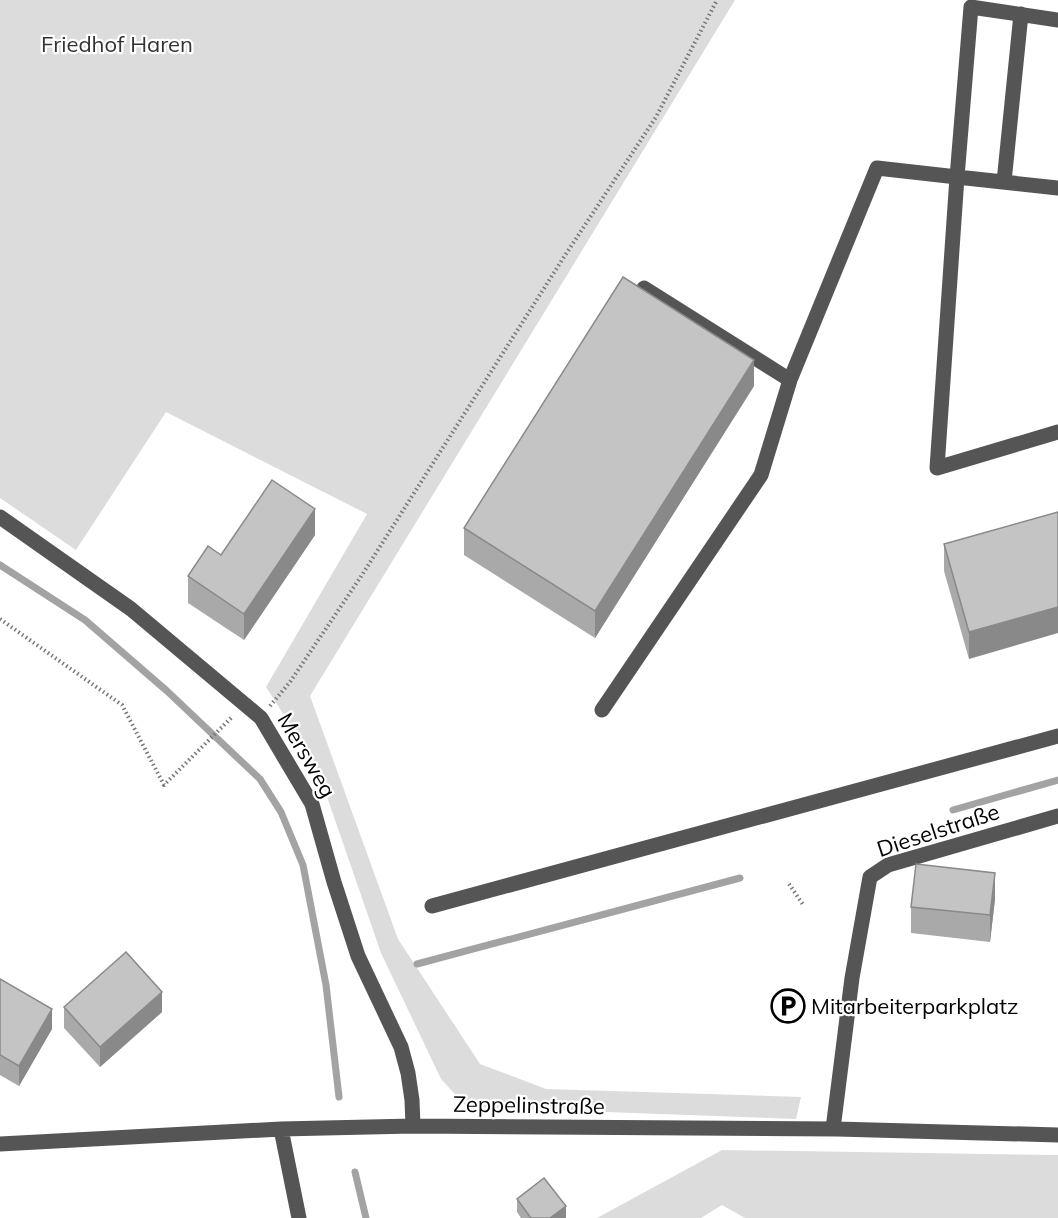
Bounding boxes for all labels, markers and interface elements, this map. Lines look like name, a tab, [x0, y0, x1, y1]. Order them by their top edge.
park label: Friedhof Haren	[41, 30, 193, 58]
street label: Mersweg	[271, 707, 343, 803]
street label: Dieselstraße	[873, 797, 1003, 863]
parking icon: Mitarbeiterparkplatz	[770, 988, 806, 1024]
place label: Mitarbeiterparkplatz	[811, 992, 1018, 1020]
street label: Zeppelinstraße	[453, 1090, 605, 1120]

